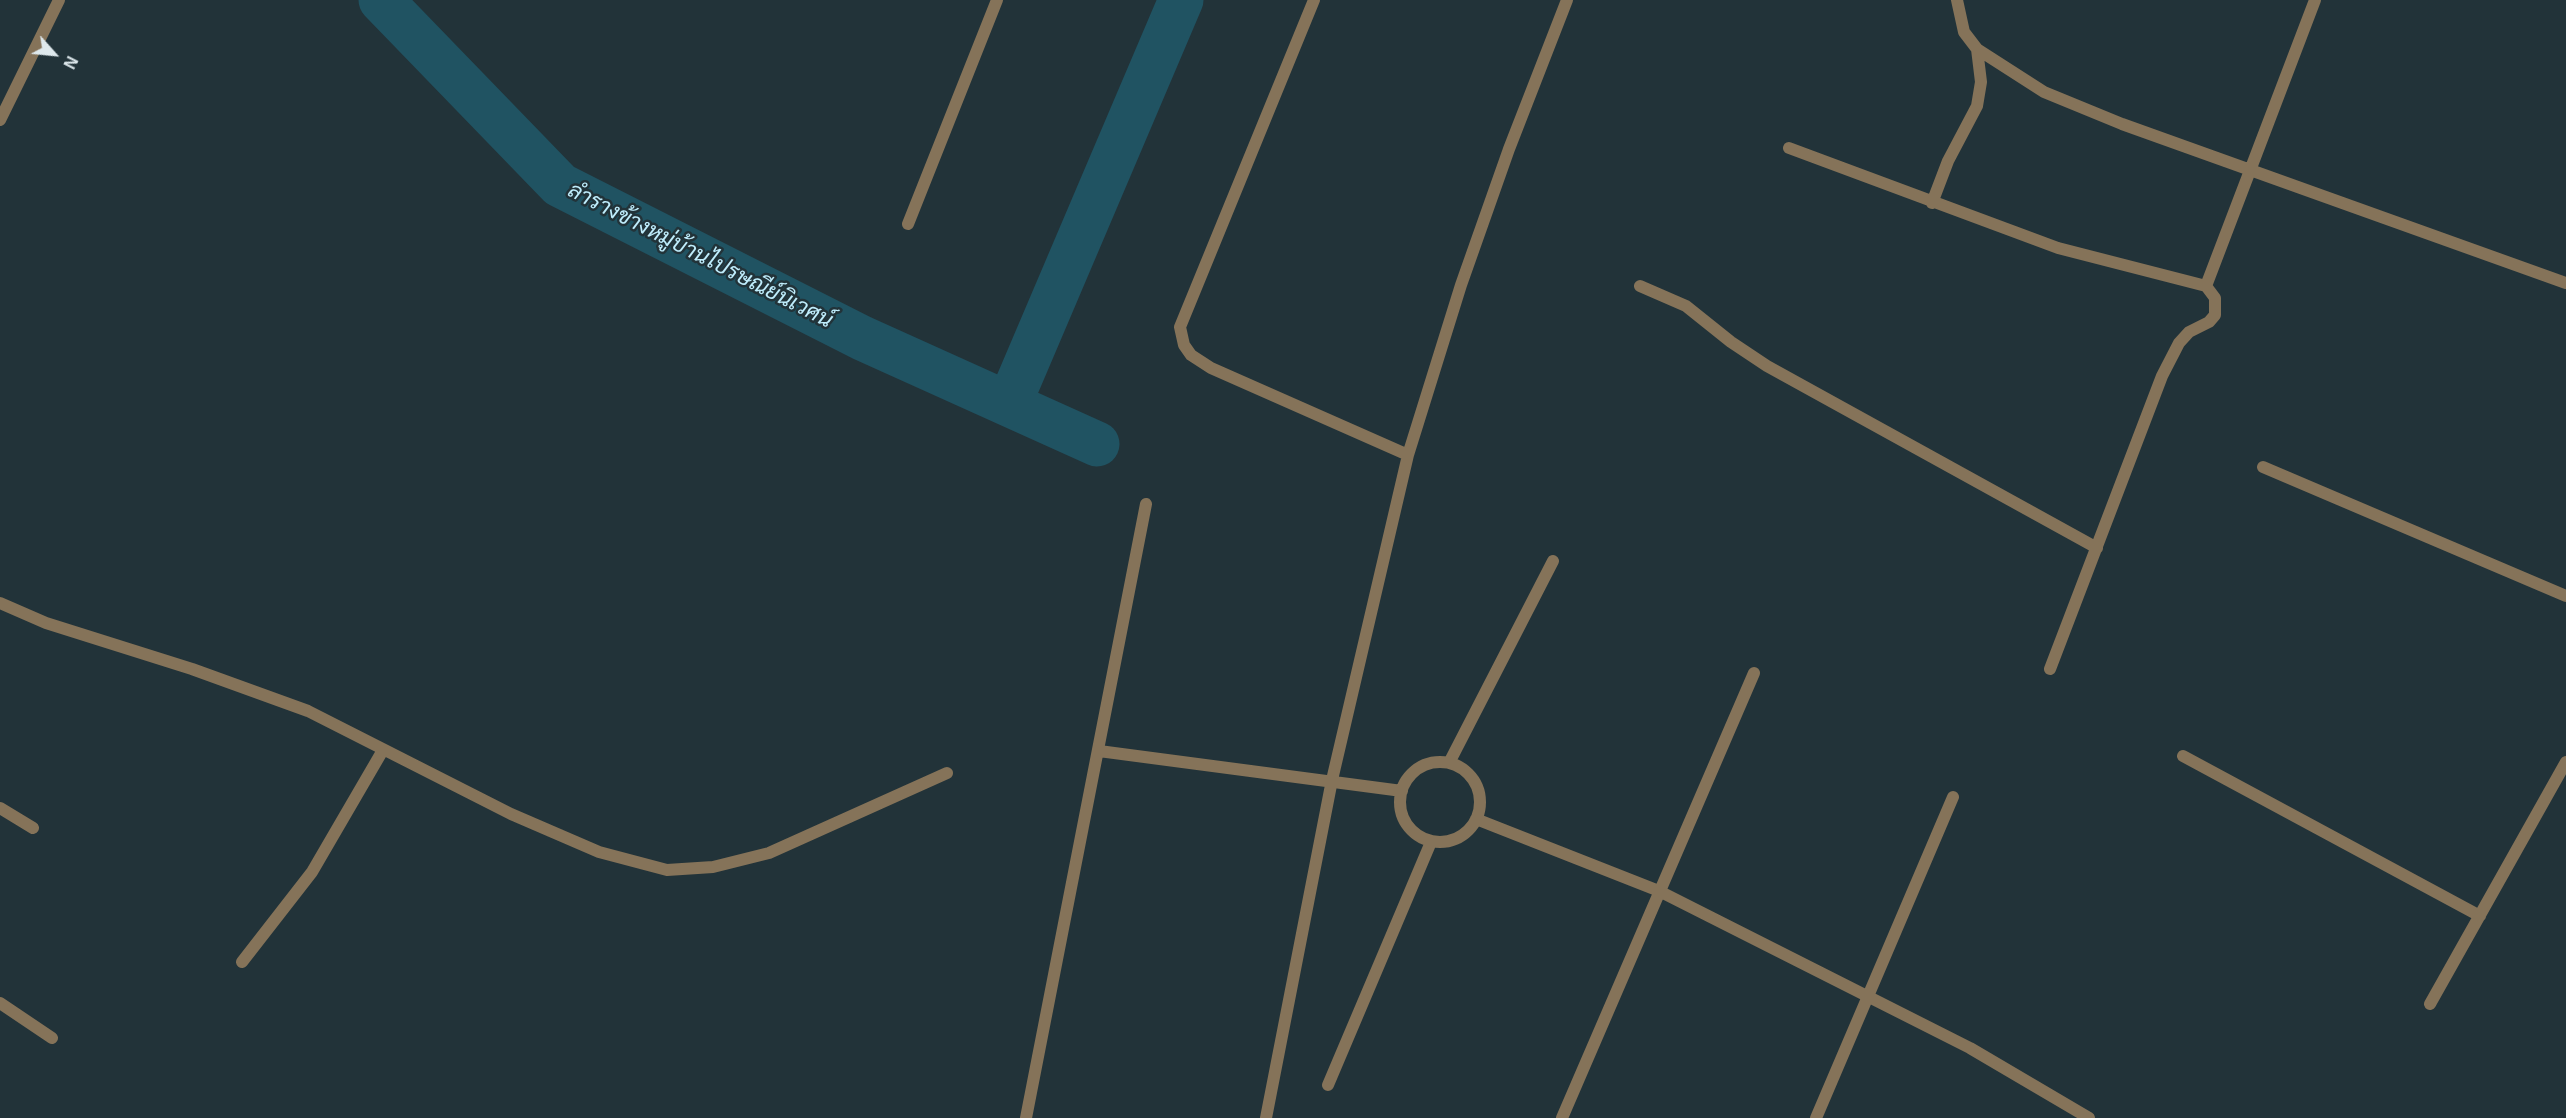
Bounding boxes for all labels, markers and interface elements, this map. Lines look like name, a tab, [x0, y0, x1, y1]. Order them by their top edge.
north arrow	[24, 24, 84, 84]
text: N	[60, 53, 81, 71]
water label: ลำรางข้างหมู่บ้านไปรษณีย์นิเวศน์	[563, 178, 837, 334]

